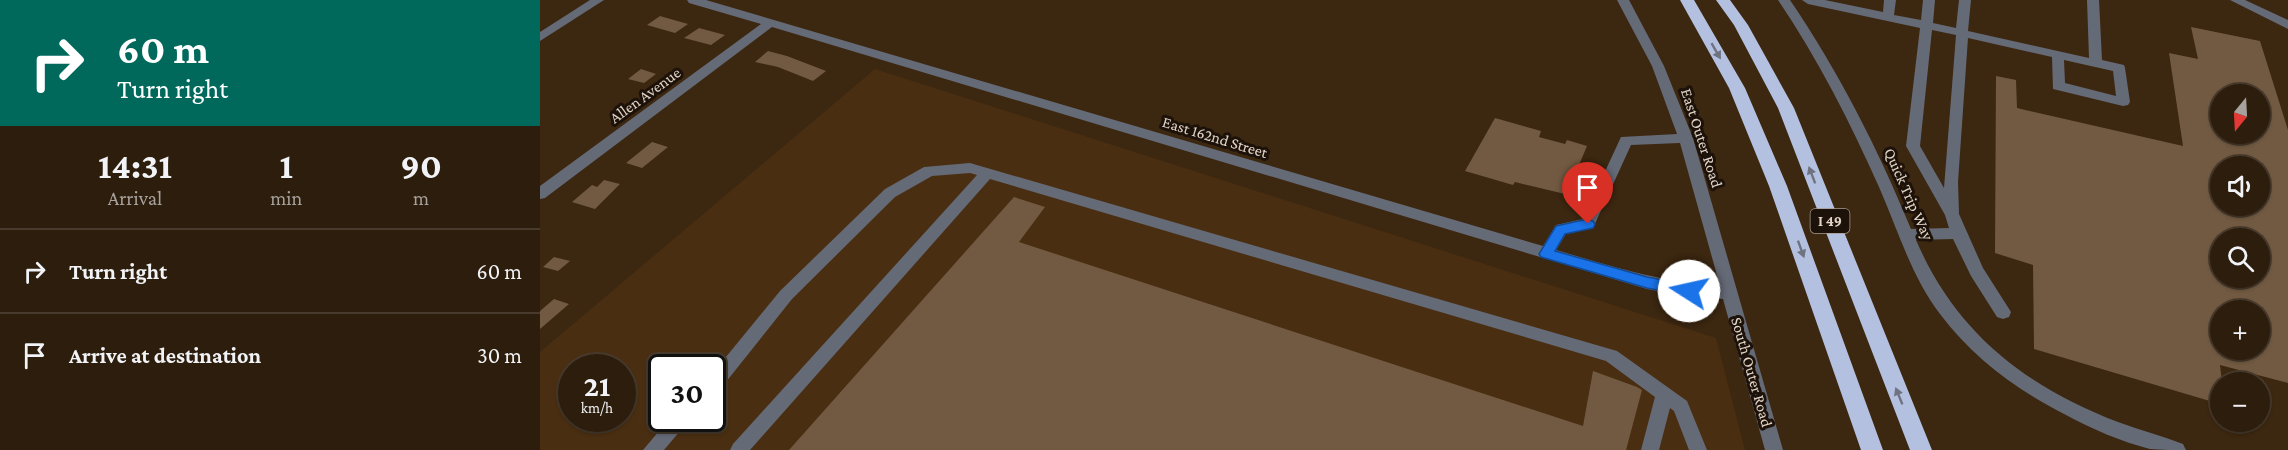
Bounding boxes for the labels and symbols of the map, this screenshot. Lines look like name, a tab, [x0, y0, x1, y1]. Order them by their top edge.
one-way arrow	[1711, 43, 1721, 60]
street label: Allen Avenue	[606, 64, 684, 126]
north arrow	[2210, 84, 2270, 144]
street label: East Outer Road	[1678, 86, 1726, 190]
street label: East 162nd Street	[1160, 113, 1270, 161]
street label: Quick Trip Way	[1880, 145, 1937, 244]
pin	[1562, 162, 1613, 224]
one-way arrow	[1807, 166, 1817, 184]
road number: I 49	[1810, 209, 1850, 233]
one-way arrow	[1796, 240, 1806, 258]
position arrow	[1657, 259, 1721, 323]
street label: South Outer Road	[1728, 315, 1776, 429]
speed limit sign: 30	[648, 354, 726, 432]
one-way arrow	[1894, 386, 1904, 404]

